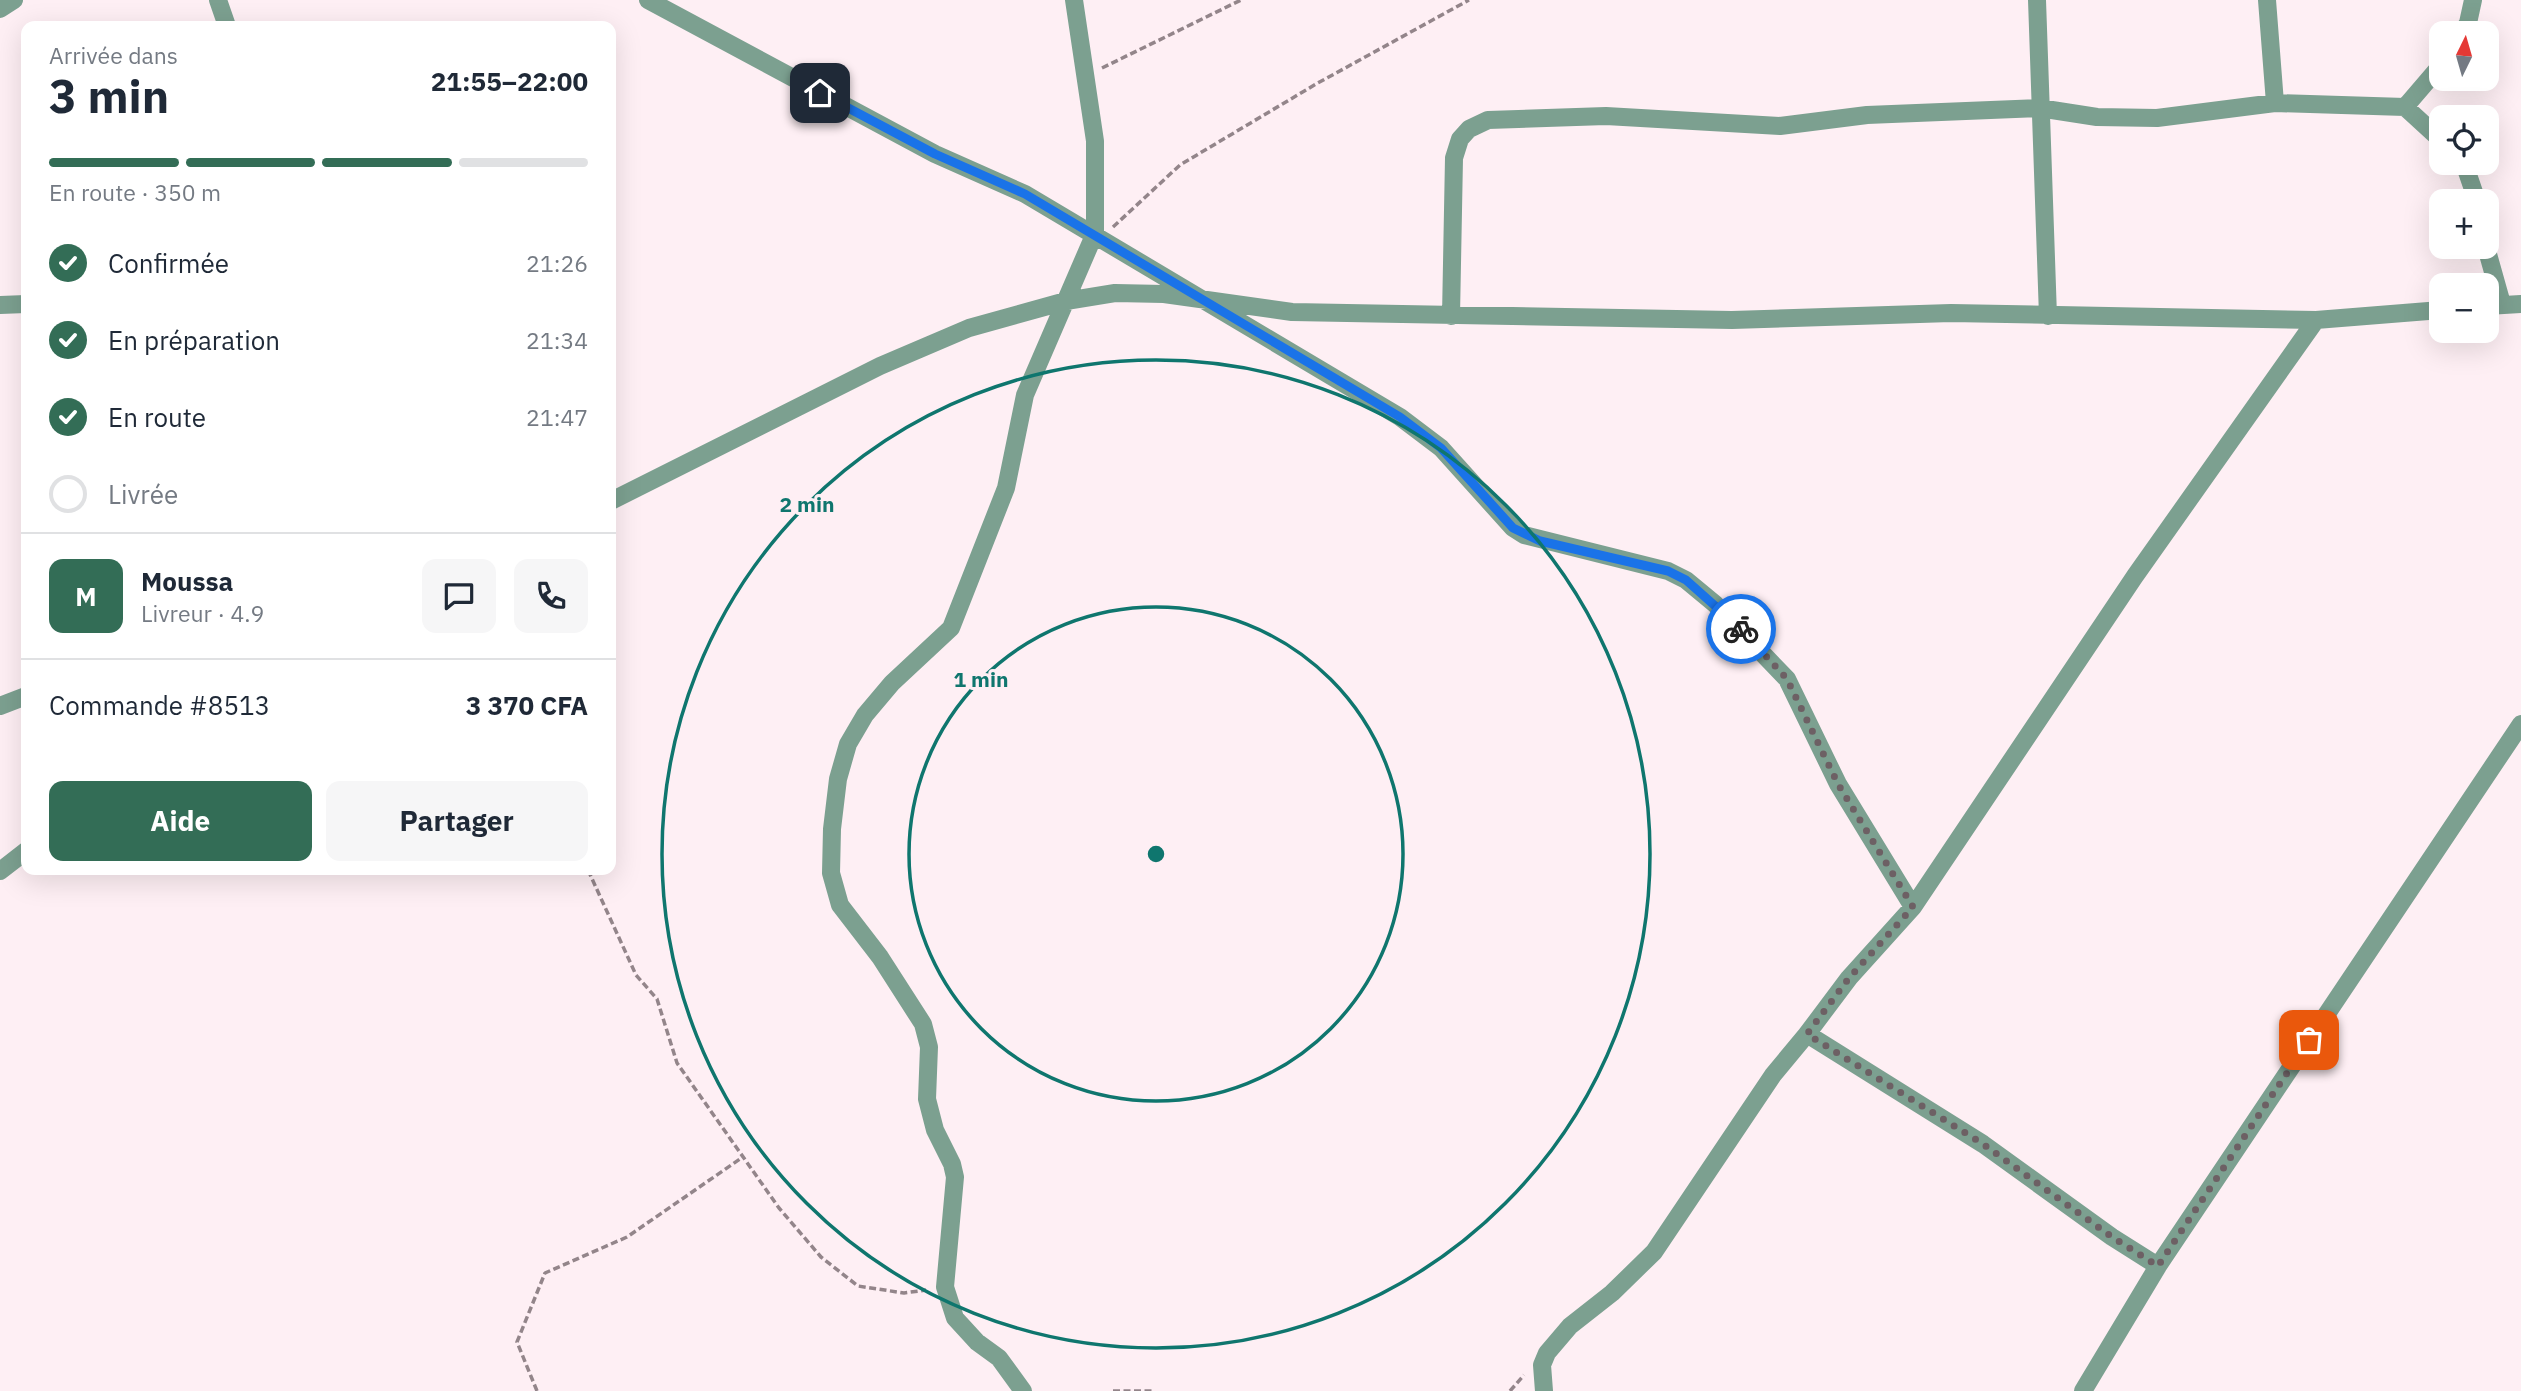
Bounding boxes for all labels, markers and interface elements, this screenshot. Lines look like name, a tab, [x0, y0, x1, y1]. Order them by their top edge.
north arrow	[2429, 21, 2499, 91]
map controls	[2429, 21, 2499, 343]
text: Arrivée dans	[49, 40, 178, 70]
pin	[790, 63, 850, 123]
text: 21:55–22:00	[431, 64, 588, 98]
text: 3 min	[49, 66, 169, 126]
icon: home	[801, 74, 839, 112]
button: locate	[2429, 105, 2499, 175]
text: En route · 350 m	[49, 177, 221, 207]
button: +	[2429, 189, 2499, 259]
icon: check	[49, 244, 87, 282]
text: Confirmée	[108, 246, 229, 280]
text: 21:26	[526, 248, 588, 278]
button: −	[2429, 273, 2499, 343]
icon: check	[49, 321, 87, 359]
text: En préparation	[108, 323, 280, 357]
text: 21:34	[526, 325, 588, 355]
icon: check	[49, 398, 87, 436]
text: En route	[108, 400, 206, 434]
text: 21:47	[526, 402, 588, 432]
text: Livrée	[108, 477, 178, 511]
text: 2 min	[780, 490, 834, 518]
button: chat	[422, 559, 496, 633]
button: phone	[514, 559, 588, 633]
text: Moussa	[141, 564, 233, 598]
text: M	[75, 579, 97, 613]
courier	[1706, 594, 1776, 664]
text: Livreur · 4.9	[141, 598, 264, 628]
icon: bike	[1722, 610, 1760, 648]
text: 1 min	[954, 665, 1008, 693]
text: Commande #8513	[49, 688, 270, 722]
text: 3 370 CFA	[466, 688, 588, 722]
button: Aide	[49, 781, 312, 861]
button: Partager	[326, 781, 588, 861]
centre of rings	[1144, 842, 1168, 866]
pin	[2279, 1010, 2339, 1070]
icon: bag	[2290, 1021, 2328, 1059]

